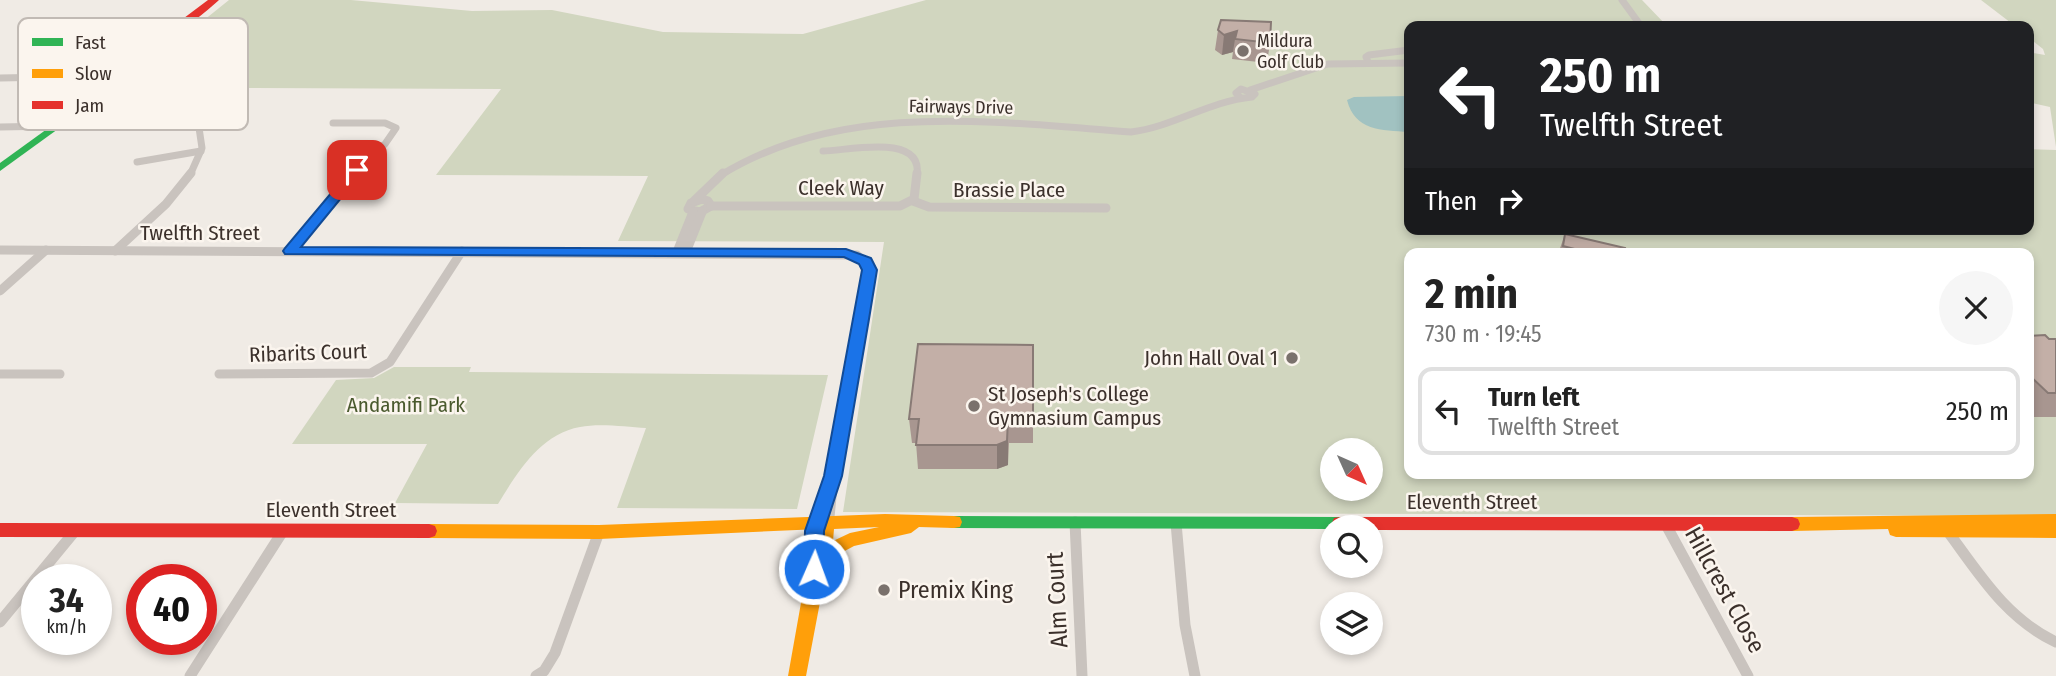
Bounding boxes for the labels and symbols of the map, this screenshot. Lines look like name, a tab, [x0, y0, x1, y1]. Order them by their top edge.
legend	[18, 18, 248, 130]
place label: Mildura Golf Club	[1257, 30, 1324, 73]
text: Fast	[75, 31, 106, 54]
marker: Mildura Golf Club	[1235, 43, 1251, 59]
text: Slow	[75, 62, 112, 85]
text: Jam	[75, 94, 104, 117]
street label: Fairways Drive	[909, 95, 1014, 119]
pin	[327, 140, 387, 200]
street label: Cleek Way	[798, 175, 885, 201]
street label: Brassie Place	[953, 177, 1065, 203]
street label: Twelfth Street	[140, 220, 260, 246]
street label: Ribarits Court	[249, 338, 367, 368]
place label: John Hall Oval 1	[1144, 345, 1278, 371]
marker: John Hall Oval 1	[1284, 350, 1300, 366]
place label: St Joseph's College Gymnasium Campus	[988, 381, 1161, 431]
park label: Andamifi Park	[347, 392, 465, 418]
marker: St Joseph's College Gymnasium Campus	[966, 398, 982, 414]
north arrow	[1320, 438, 1382, 500]
street label: Eleventh Street	[1407, 489, 1537, 515]
street label: Eleventh Street	[266, 497, 396, 523]
street label: Hillcrest Close	[1679, 522, 1771, 658]
position arrow	[777, 532, 851, 606]
street label: Alm Court	[1040, 551, 1073, 649]
speed limit sign: 40	[126, 564, 217, 655]
place label: Premix King	[898, 576, 1014, 604]
marker: Premix King	[876, 582, 892, 598]

